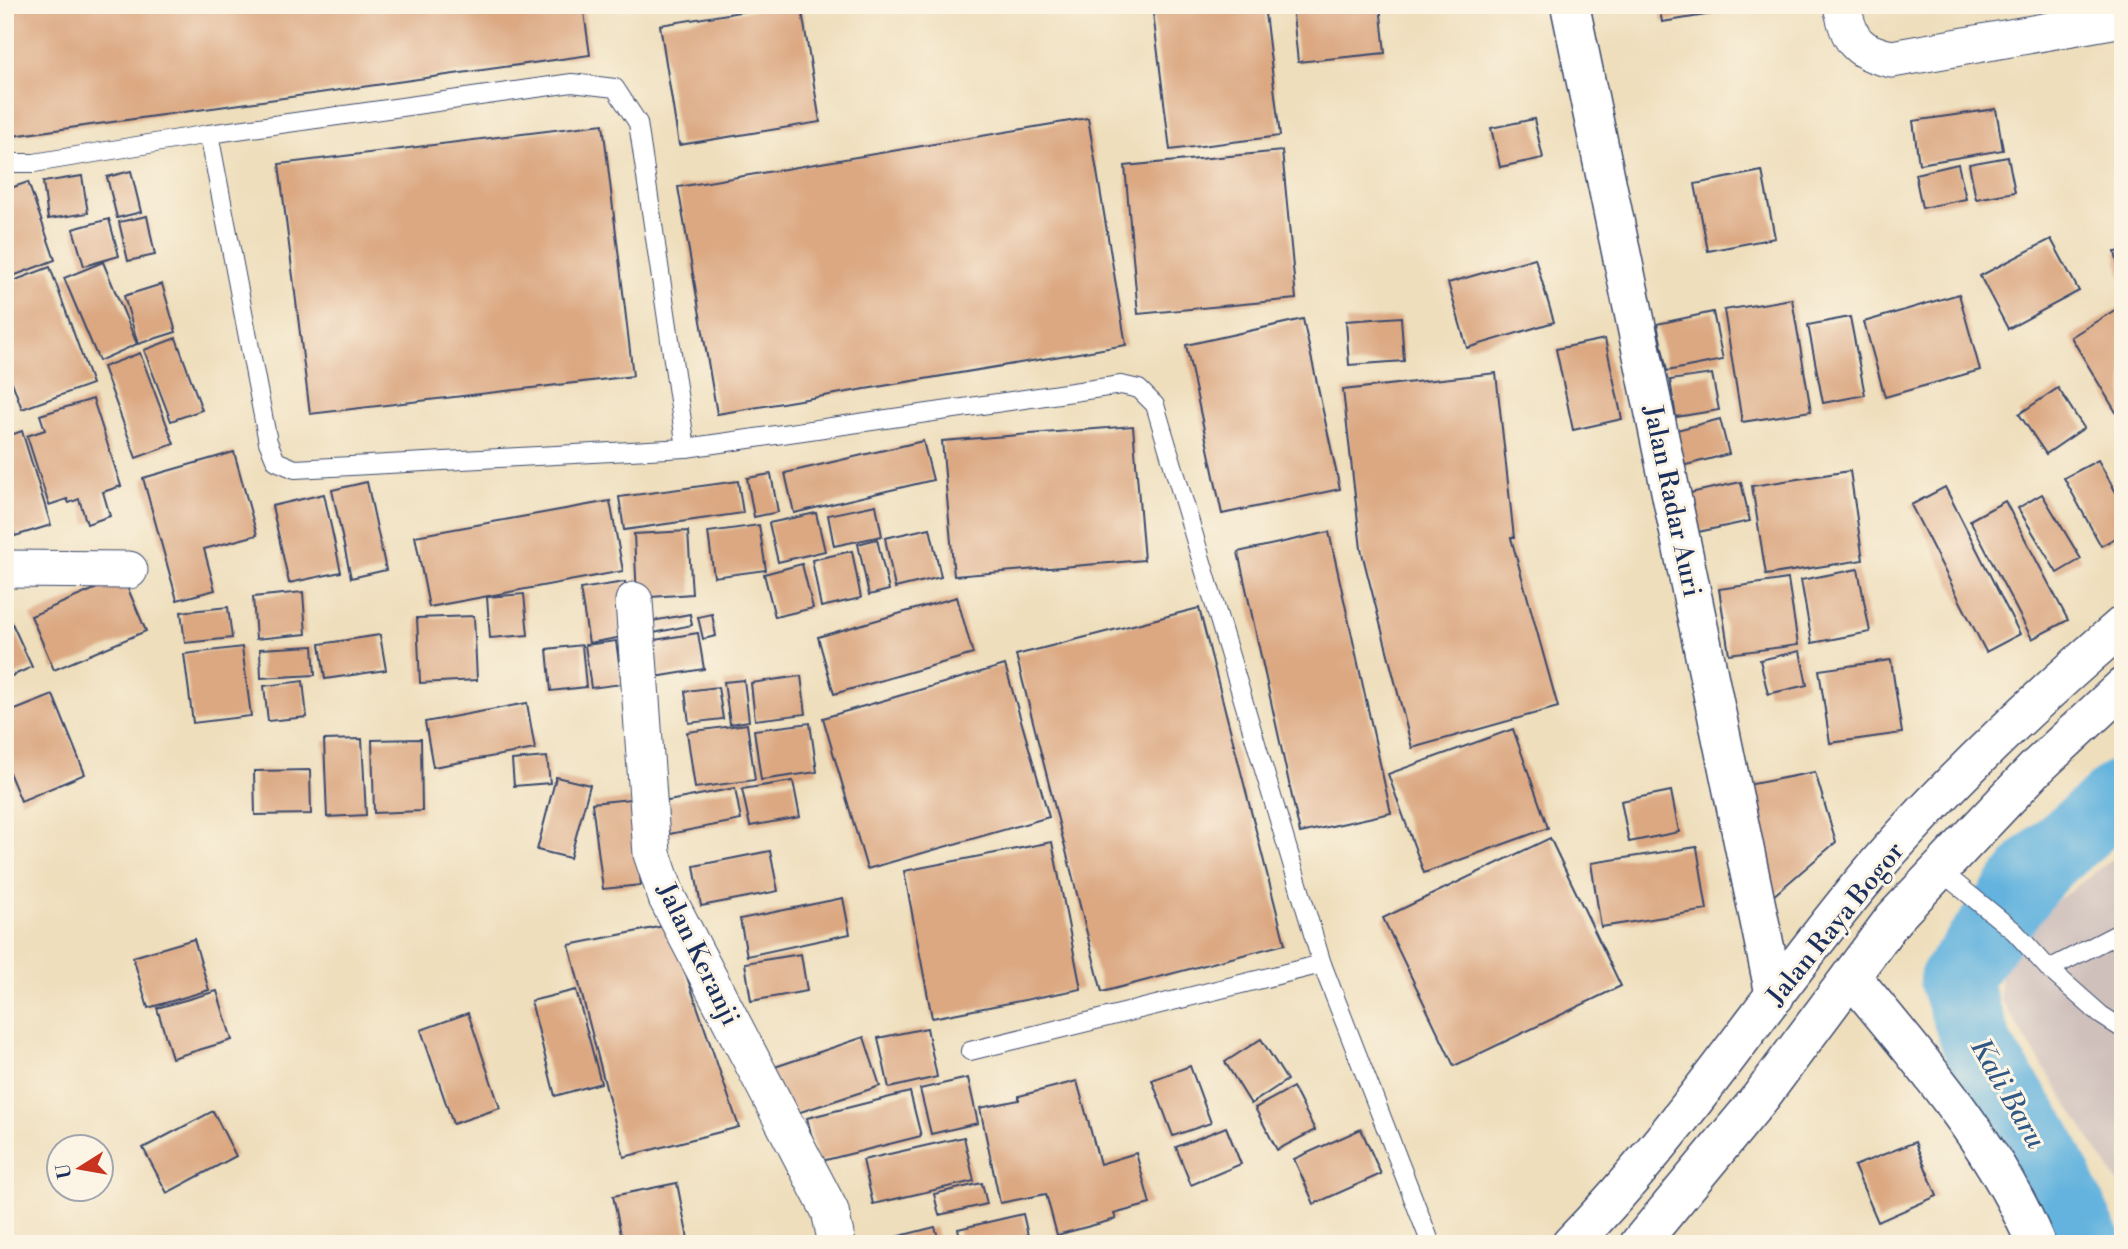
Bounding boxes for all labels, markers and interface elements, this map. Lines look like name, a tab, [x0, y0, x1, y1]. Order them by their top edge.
street label: Jalan Radar Auri	[1636, 402, 1708, 600]
street label: Jalan Raya Bogor	[1760, 836, 1911, 1012]
street label: Jalan Keranji	[649, 877, 746, 1031]
water label: Kali Baru	[1962, 1032, 2053, 1155]
north arrow	[46, 1134, 116, 1204]
text: U	[51, 1161, 77, 1181]

